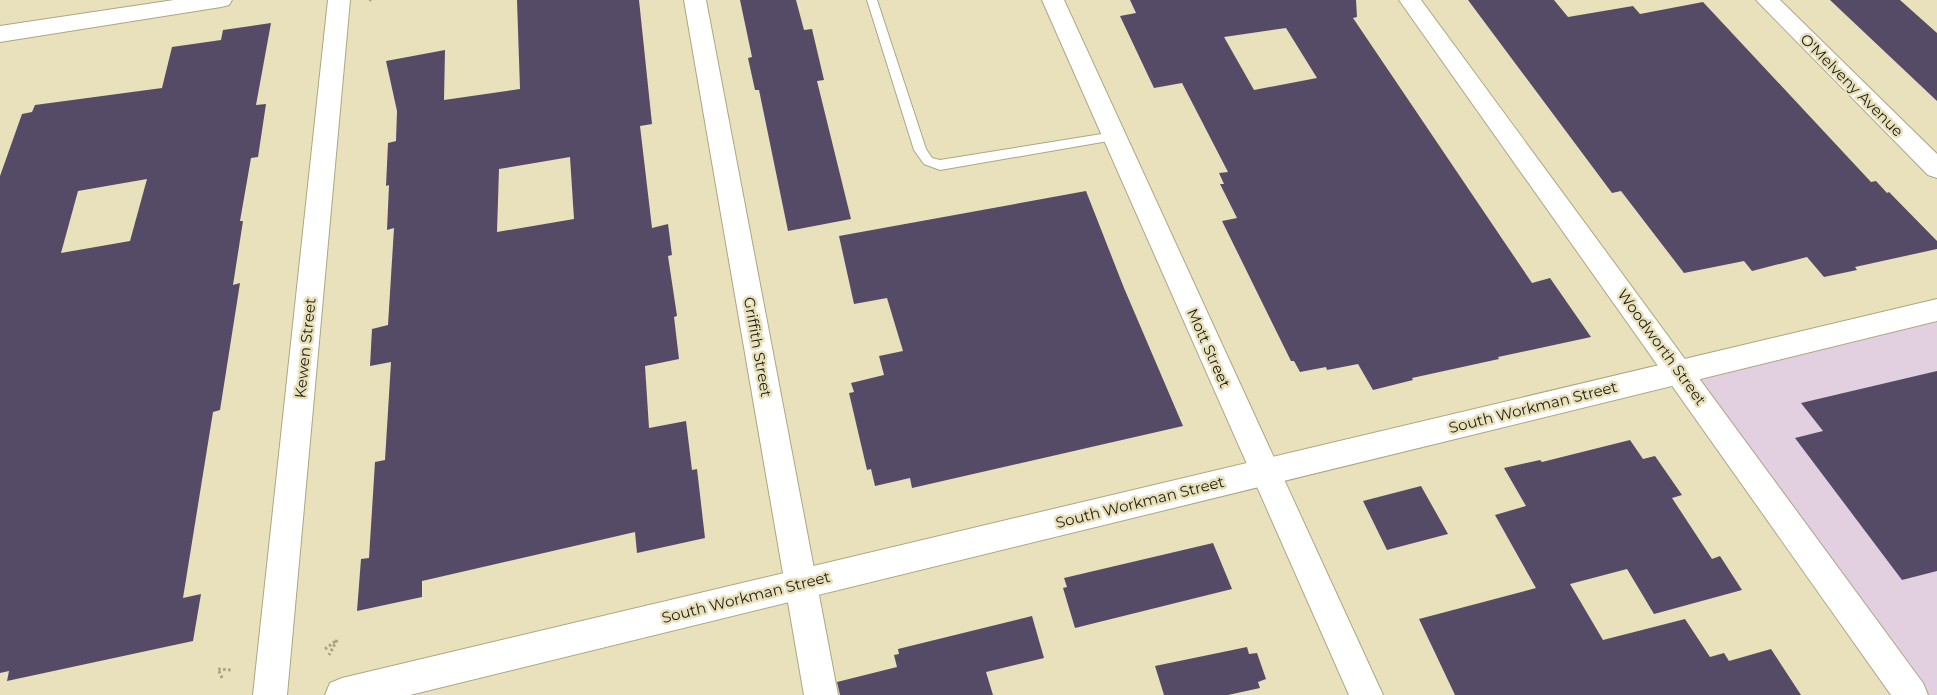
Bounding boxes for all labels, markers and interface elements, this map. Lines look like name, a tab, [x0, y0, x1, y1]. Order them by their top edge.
street label: O'Melveny Avenue	[1796, 29, 1908, 141]
street label: Woodworth Street	[1613, 285, 1711, 409]
street label: Griffith Street	[740, 295, 776, 399]
street label: Kewen Street	[290, 297, 320, 399]
street label: Mott Street	[1183, 305, 1235, 391]
street label: South Workman Street	[1447, 377, 1619, 437]
street label: South Workman Street	[1054, 472, 1226, 532]
street label: South Workman Street	[660, 567, 832, 627]

